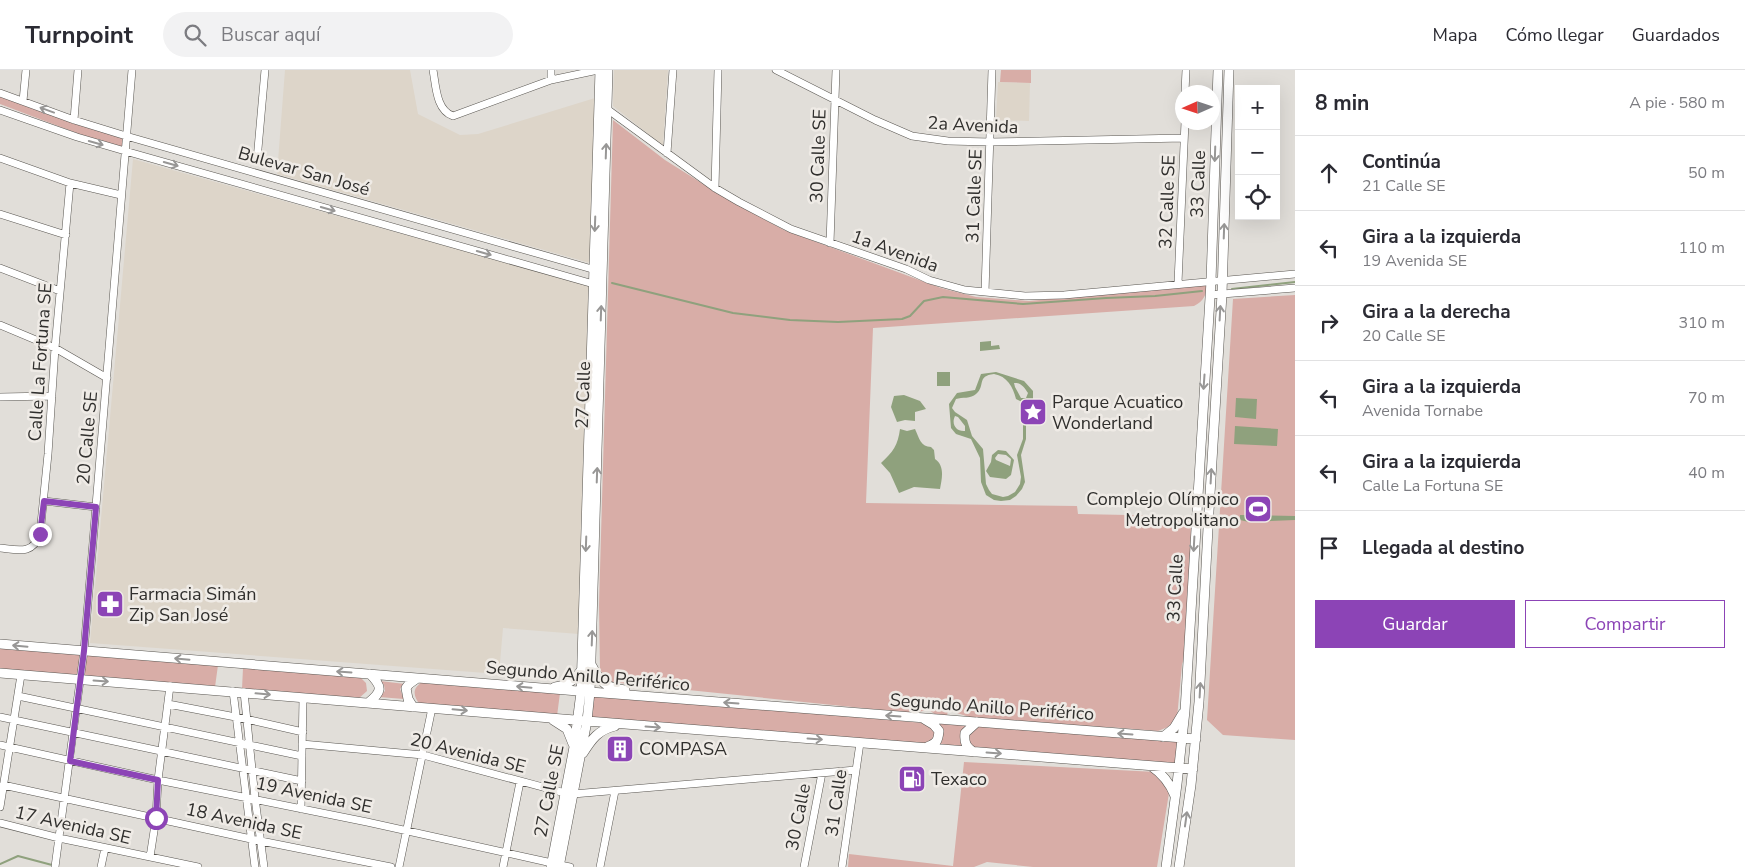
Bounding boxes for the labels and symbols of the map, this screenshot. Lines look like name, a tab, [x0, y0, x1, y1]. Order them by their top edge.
north arrow	[1175, 85, 1220, 130]
one-way arrow	[39, 105, 55, 114]
street label: 30 Calle SE	[804, 109, 832, 203]
street label: 2a Avenida	[927, 111, 1019, 139]
one-way arrow	[87, 138, 103, 148]
street label: Bulevar San José	[235, 141, 373, 201]
one-way arrow	[601, 143, 610, 159]
one-way arrow	[1210, 145, 1220, 161]
street label: 31 Calle SE	[960, 149, 988, 243]
street label: 33 Calle	[1185, 150, 1211, 218]
street label: 32 Calle SE	[1153, 155, 1181, 249]
one-way arrow	[163, 160, 179, 170]
one-way arrow	[319, 204, 335, 214]
one-way arrow	[591, 215, 600, 231]
one-way arrow	[1219, 223, 1228, 239]
street label: 1a Avenida	[848, 224, 942, 278]
one-way arrow	[476, 248, 492, 258]
street label: Calle La Fortuna SE	[22, 282, 58, 442]
one-way arrow	[596, 305, 606, 322]
one-way arrow	[1216, 306, 1225, 322]
street label: 27 Calle	[570, 361, 596, 429]
one-way arrow	[1199, 373, 1209, 389]
street label: 20 Calle SE	[71, 390, 103, 486]
place label: Parque Acuatico Wonderland	[1052, 390, 1183, 435]
place icon: Parque Acuatico Wonderland	[1018, 397, 1048, 427]
one-way arrow	[592, 468, 601, 484]
one-way arrow	[1206, 468, 1215, 484]
place label: Complejo Olímpico Metropolitano	[1086, 487, 1239, 532]
sports icon: Complejo Olímpico Metropolitano	[1243, 494, 1273, 524]
route end	[29, 523, 52, 546]
one-way arrow	[581, 535, 590, 551]
one-way arrow	[1189, 536, 1198, 552]
street label: 33 Calle	[1161, 554, 1189, 622]
place label: Farmacia Simán Zip San José	[129, 582, 257, 627]
pharmacy icon: Farmacia Simán Zip San José	[95, 589, 125, 619]
one-way arrow	[587, 630, 597, 646]
one-way arrow	[13, 641, 29, 650]
one-way arrow	[175, 655, 191, 664]
street label: Segundo Anillo Periférico	[485, 655, 691, 697]
one-way arrow	[337, 668, 353, 677]
one-way arrow	[93, 677, 109, 686]
one-way arrow	[516, 682, 532, 692]
one-way arrow	[1195, 683, 1204, 699]
street label: Segundo Anillo Periférico	[889, 688, 1095, 726]
one-way arrow	[255, 689, 271, 699]
one-way arrow	[723, 699, 739, 708]
one-way arrow	[451, 706, 467, 715]
one-way arrow	[885, 711, 901, 720]
one-way arrow	[644, 722, 660, 731]
street label: 20 Avenida SE	[408, 727, 528, 779]
one-way arrow	[1117, 729, 1133, 738]
building icon: COMPASA	[605, 734, 635, 764]
one-way arrow	[806, 735, 822, 744]
place label: COMPASA	[639, 737, 727, 761]
street label: 27 Calle SE	[528, 743, 570, 839]
one-way arrow	[986, 749, 1002, 758]
fuel station icon: Texaco	[897, 764, 927, 794]
place label: Texaco	[931, 767, 987, 791]
street label: 31 Calle	[819, 768, 853, 838]
street label: 19 Avenida SE	[254, 771, 374, 819]
street label: 30 Calle	[780, 781, 816, 853]
street label: 18 Avenida SE	[184, 797, 304, 845]
street label: 17 Avenida SE	[13, 800, 133, 850]
route start	[145, 807, 168, 830]
one-way arrow	[1181, 811, 1191, 827]

